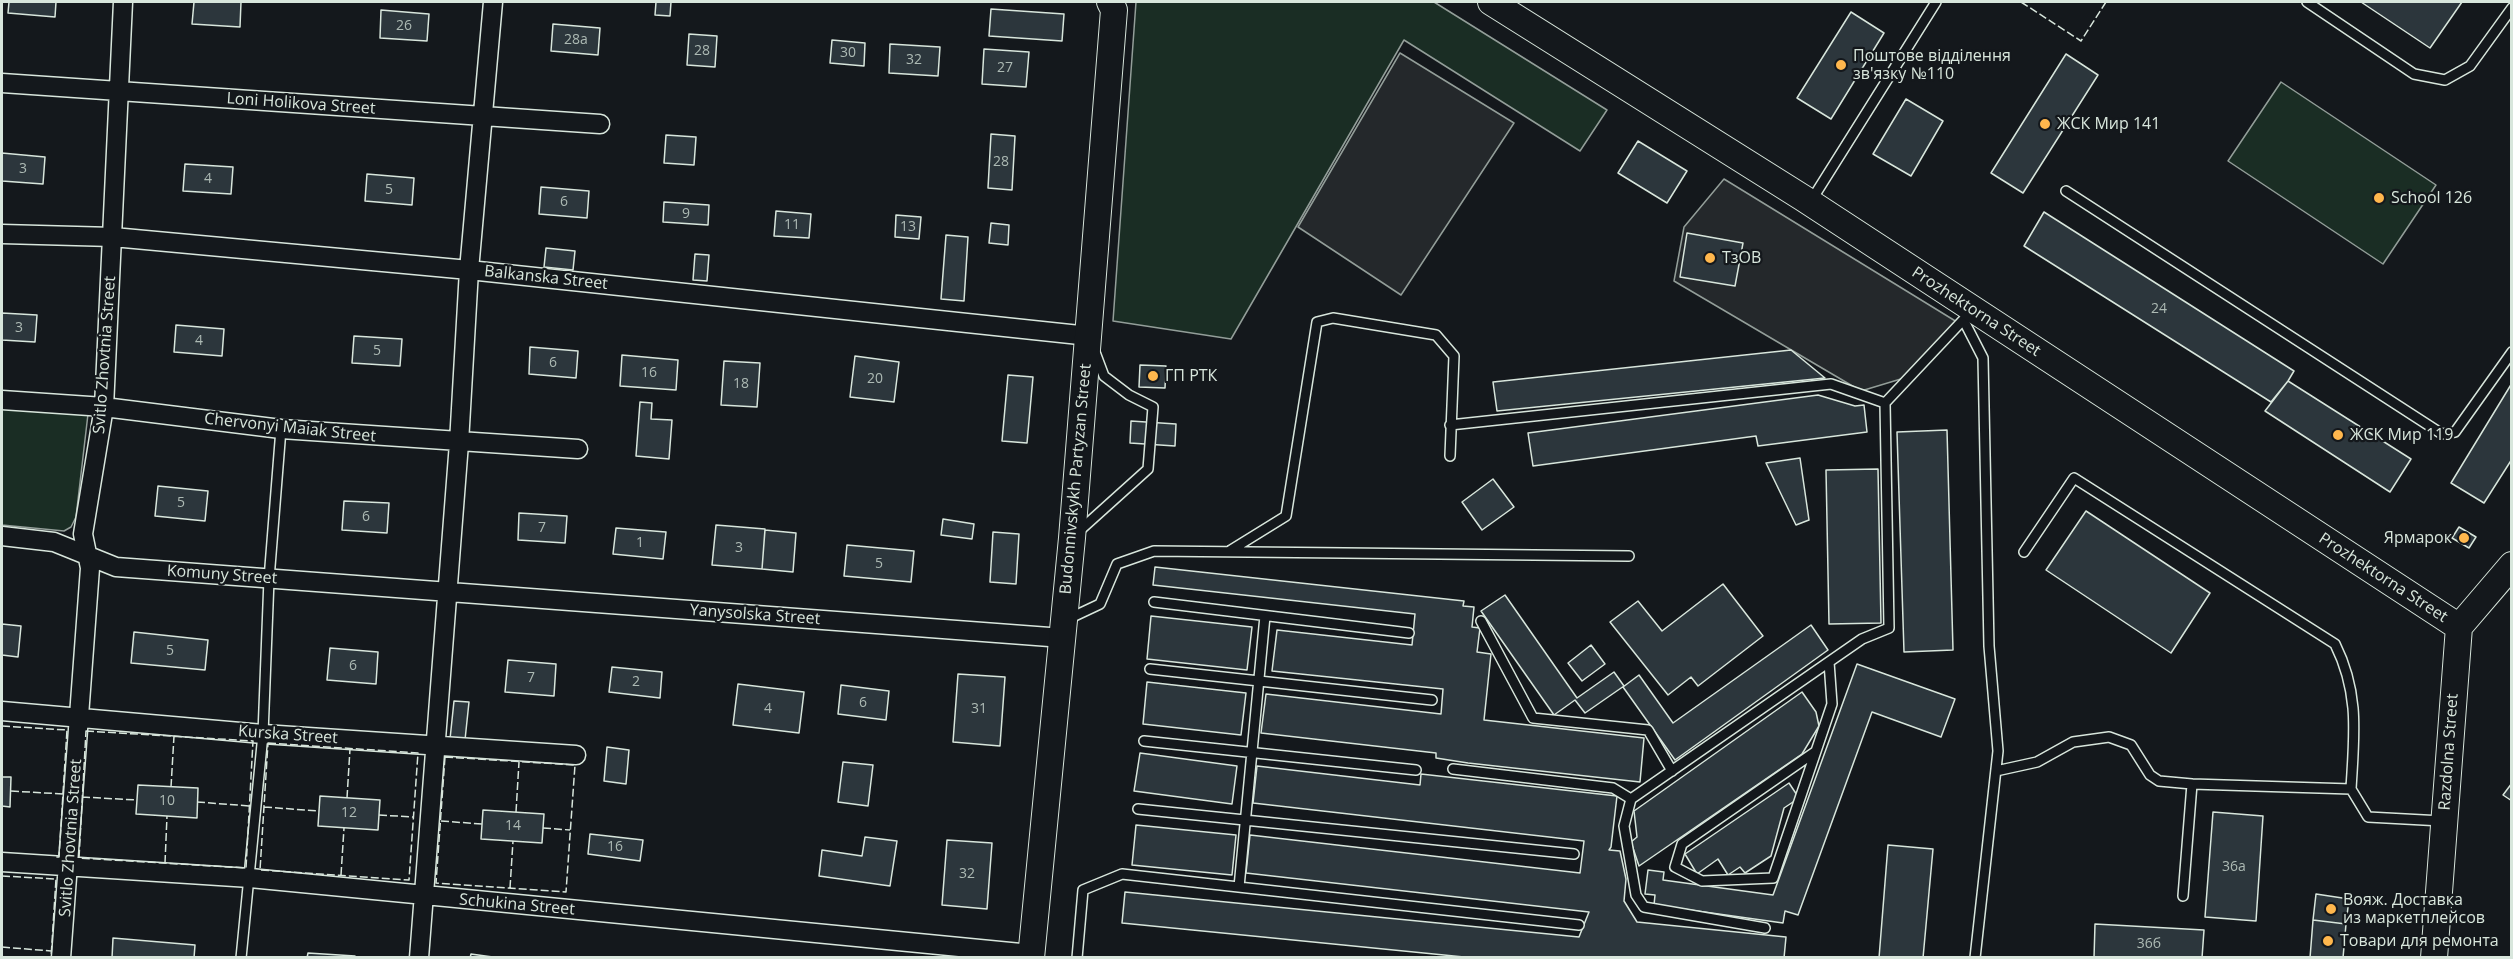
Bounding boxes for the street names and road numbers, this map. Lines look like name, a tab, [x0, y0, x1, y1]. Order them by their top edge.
street label: Loni Holikova Street	[226, 89, 376, 119]
street label: Balkanska Street	[483, 262, 609, 294]
street label: Prozhektorna Street	[1908, 263, 2044, 361]
street label: Svitlo Zhovtnia Street	[90, 275, 120, 435]
street label: Budonnivskykh Partyzan Street	[1056, 363, 1096, 595]
street label: Chervonyi Maiak Street	[203, 409, 377, 447]
street label: Prozhektorna Street	[2315, 529, 2451, 627]
street label: Komuny Street	[166, 562, 278, 588]
street label: Yanysolska Street	[689, 601, 821, 629]
street label: Razdolna Street	[2435, 693, 2463, 811]
street label: Kurska Street	[237, 722, 339, 748]
street label: Svitlo Zhovtnia Street	[56, 758, 86, 918]
street label: Schukina Street	[458, 890, 576, 920]

